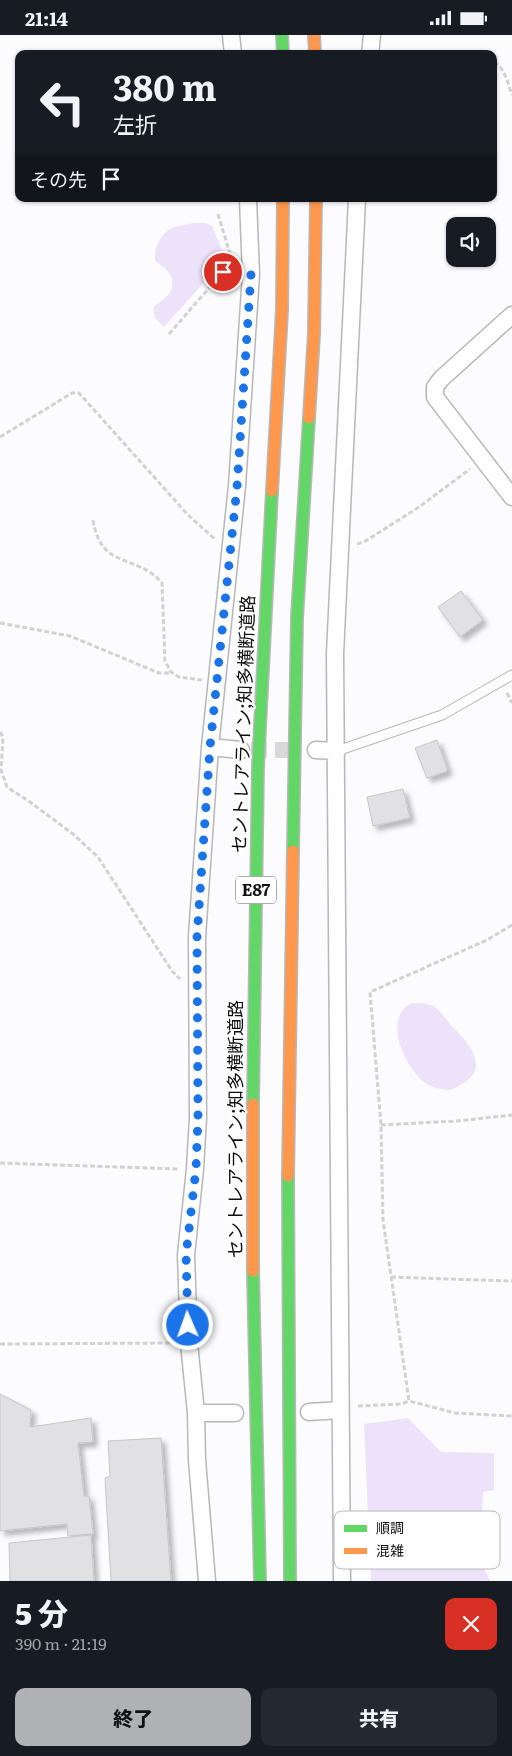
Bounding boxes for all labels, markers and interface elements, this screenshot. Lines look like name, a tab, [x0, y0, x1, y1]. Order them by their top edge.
text: 21:14	[25, 4, 68, 32]
text: 380 m	[113, 60, 217, 112]
icon: left	[30, 70, 95, 135]
text: 左折	[113, 107, 157, 140]
text: その先	[30, 165, 87, 193]
icon: arrive	[97, 165, 125, 193]
map controls	[446, 217, 496, 267]
button: sound	[446, 217, 496, 267]
pin	[202, 251, 244, 293]
icon: arrive	[209, 258, 237, 286]
street label: セントレアライン;知多横断道路	[225, 595, 260, 853]
road number: E87	[236, 877, 276, 903]
street label: セントレアライン;知多横断道路	[221, 1000, 248, 1258]
position arrow	[161, 1298, 213, 1350]
legend	[334, 1511, 500, 1569]
text: 順調	[376, 1517, 404, 1537]
text: 混雑	[376, 1540, 404, 1560]
text: 5 分	[15, 1590, 68, 1634]
button: close	[445, 1598, 497, 1650]
text: 390 m · 21:19	[15, 1631, 107, 1655]
button: 終了	[15, 1688, 251, 1746]
button: 共有	[261, 1688, 497, 1746]

